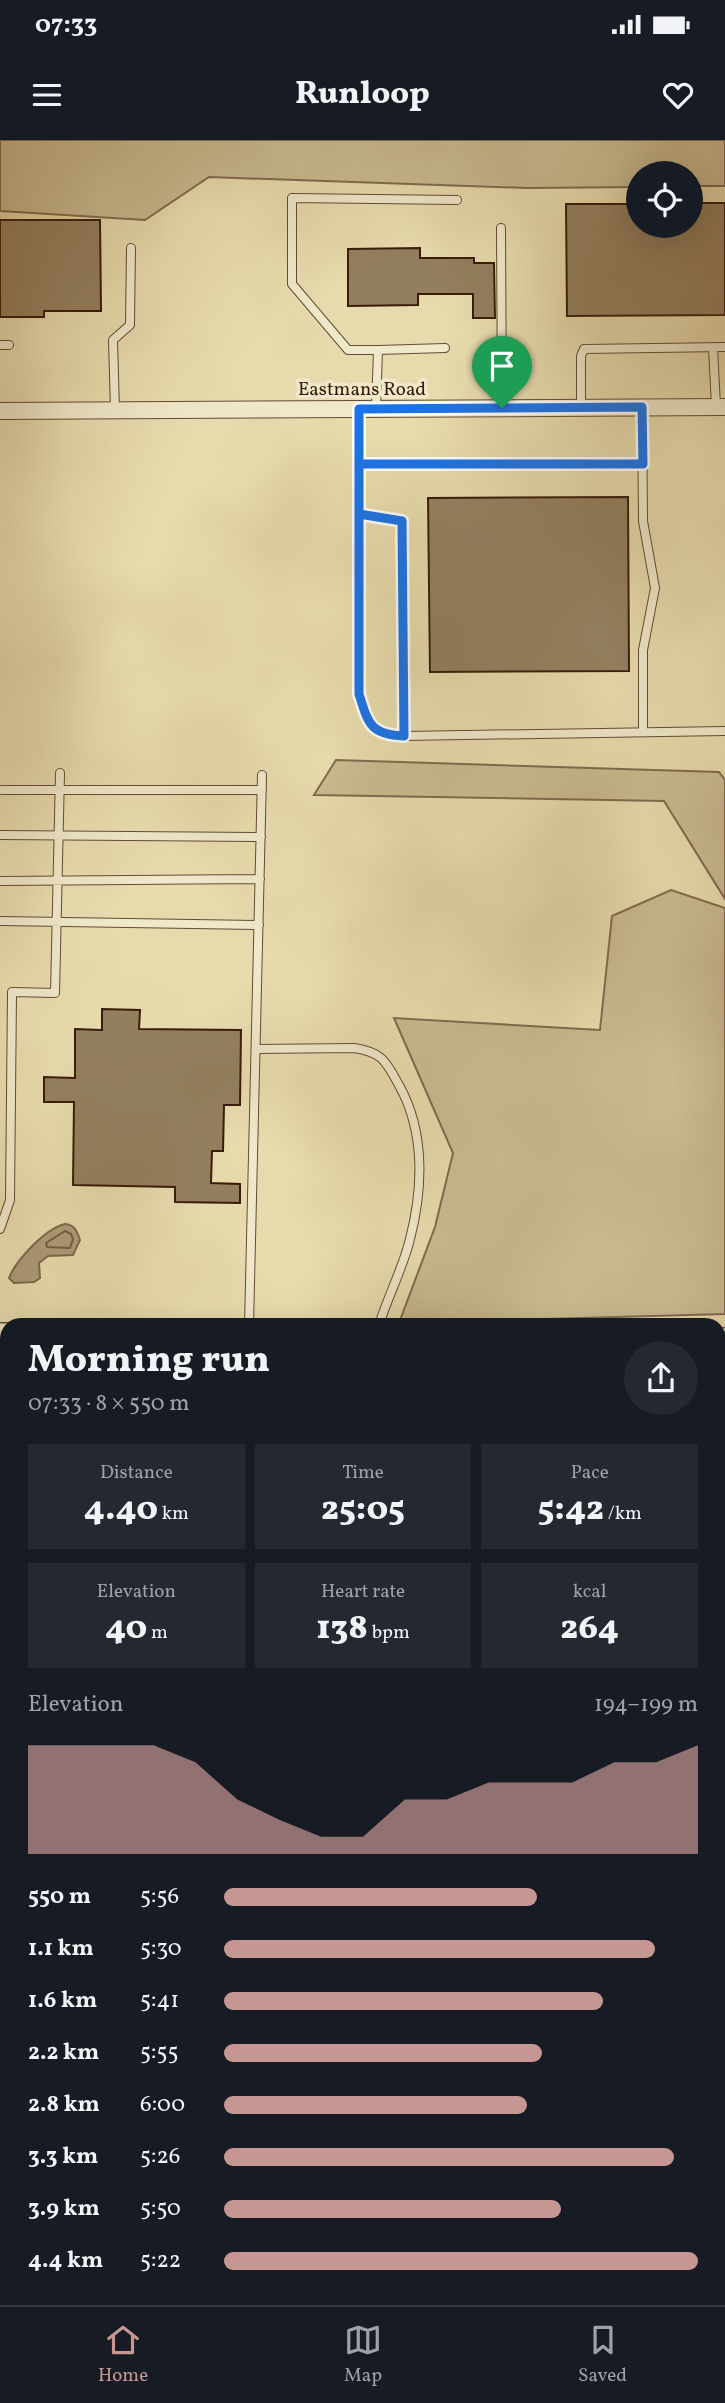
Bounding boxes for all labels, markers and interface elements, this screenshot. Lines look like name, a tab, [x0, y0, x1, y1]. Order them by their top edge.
text: 07:33	[35, 7, 97, 43]
text: Runloop	[295, 73, 430, 117]
icon: menu	[28, 76, 66, 114]
icon: heart	[659, 76, 697, 114]
map controls	[626, 161, 703, 238]
button: locate	[626, 161, 703, 238]
pin	[472, 336, 532, 408]
icon: arrive	[483, 347, 521, 385]
street label: Eastmans Road	[298, 377, 426, 403]
text: Morning run	[28, 1335, 270, 1388]
button: share	[624, 1341, 698, 1415]
text: 07:33 · 8 × 550 m	[28, 1388, 190, 1420]
text: Distance	[100, 1460, 173, 1486]
text: Time	[342, 1460, 384, 1486]
text: Pace	[571, 1460, 609, 1486]
text: 4.40	[84, 1486, 158, 1534]
text: 25:05	[321, 1486, 405, 1534]
text: 5:42	[537, 1486, 604, 1534]
text: km	[158, 1501, 189, 1527]
text: /km	[604, 1501, 642, 1527]
text: Elevation	[97, 1579, 176, 1605]
text: Heart rate	[321, 1579, 405, 1605]
text: kcal	[573, 1579, 607, 1605]
text: 40	[105, 1605, 147, 1653]
text: 138	[316, 1605, 368, 1653]
text: 264	[560, 1605, 619, 1653]
text: m	[147, 1620, 168, 1646]
text: bpm	[368, 1620, 410, 1646]
text: Elevation	[28, 1689, 124, 1721]
text: 194–199 m	[594, 1689, 698, 1721]
text: 550 m	[28, 1881, 91, 1913]
text: 5:56	[140, 1881, 179, 1913]
text: 1.1 km	[28, 1933, 94, 1965]
text: 5:30	[140, 1933, 182, 1965]
text: 1.6 km	[28, 1985, 97, 2017]
text: 5:41	[140, 1985, 179, 2017]
text: 2.2 km	[28, 2037, 99, 2069]
text: 5:55	[140, 2037, 179, 2069]
text: 2.8 km	[28, 2089, 100, 2121]
text: 6:00	[140, 2089, 185, 2121]
text: 3.3 km	[28, 2141, 98, 2173]
text: 5:26	[140, 2141, 180, 2173]
text: 3.9 km	[28, 2193, 100, 2225]
text: 5:50	[140, 2193, 181, 2225]
text: 4.4 km	[28, 2245, 103, 2277]
text: 5:22	[140, 2245, 181, 2277]
tab: Home	[98, 2321, 148, 2389]
tab: Map	[344, 2321, 382, 2389]
tab: Saved	[578, 2321, 627, 2389]

